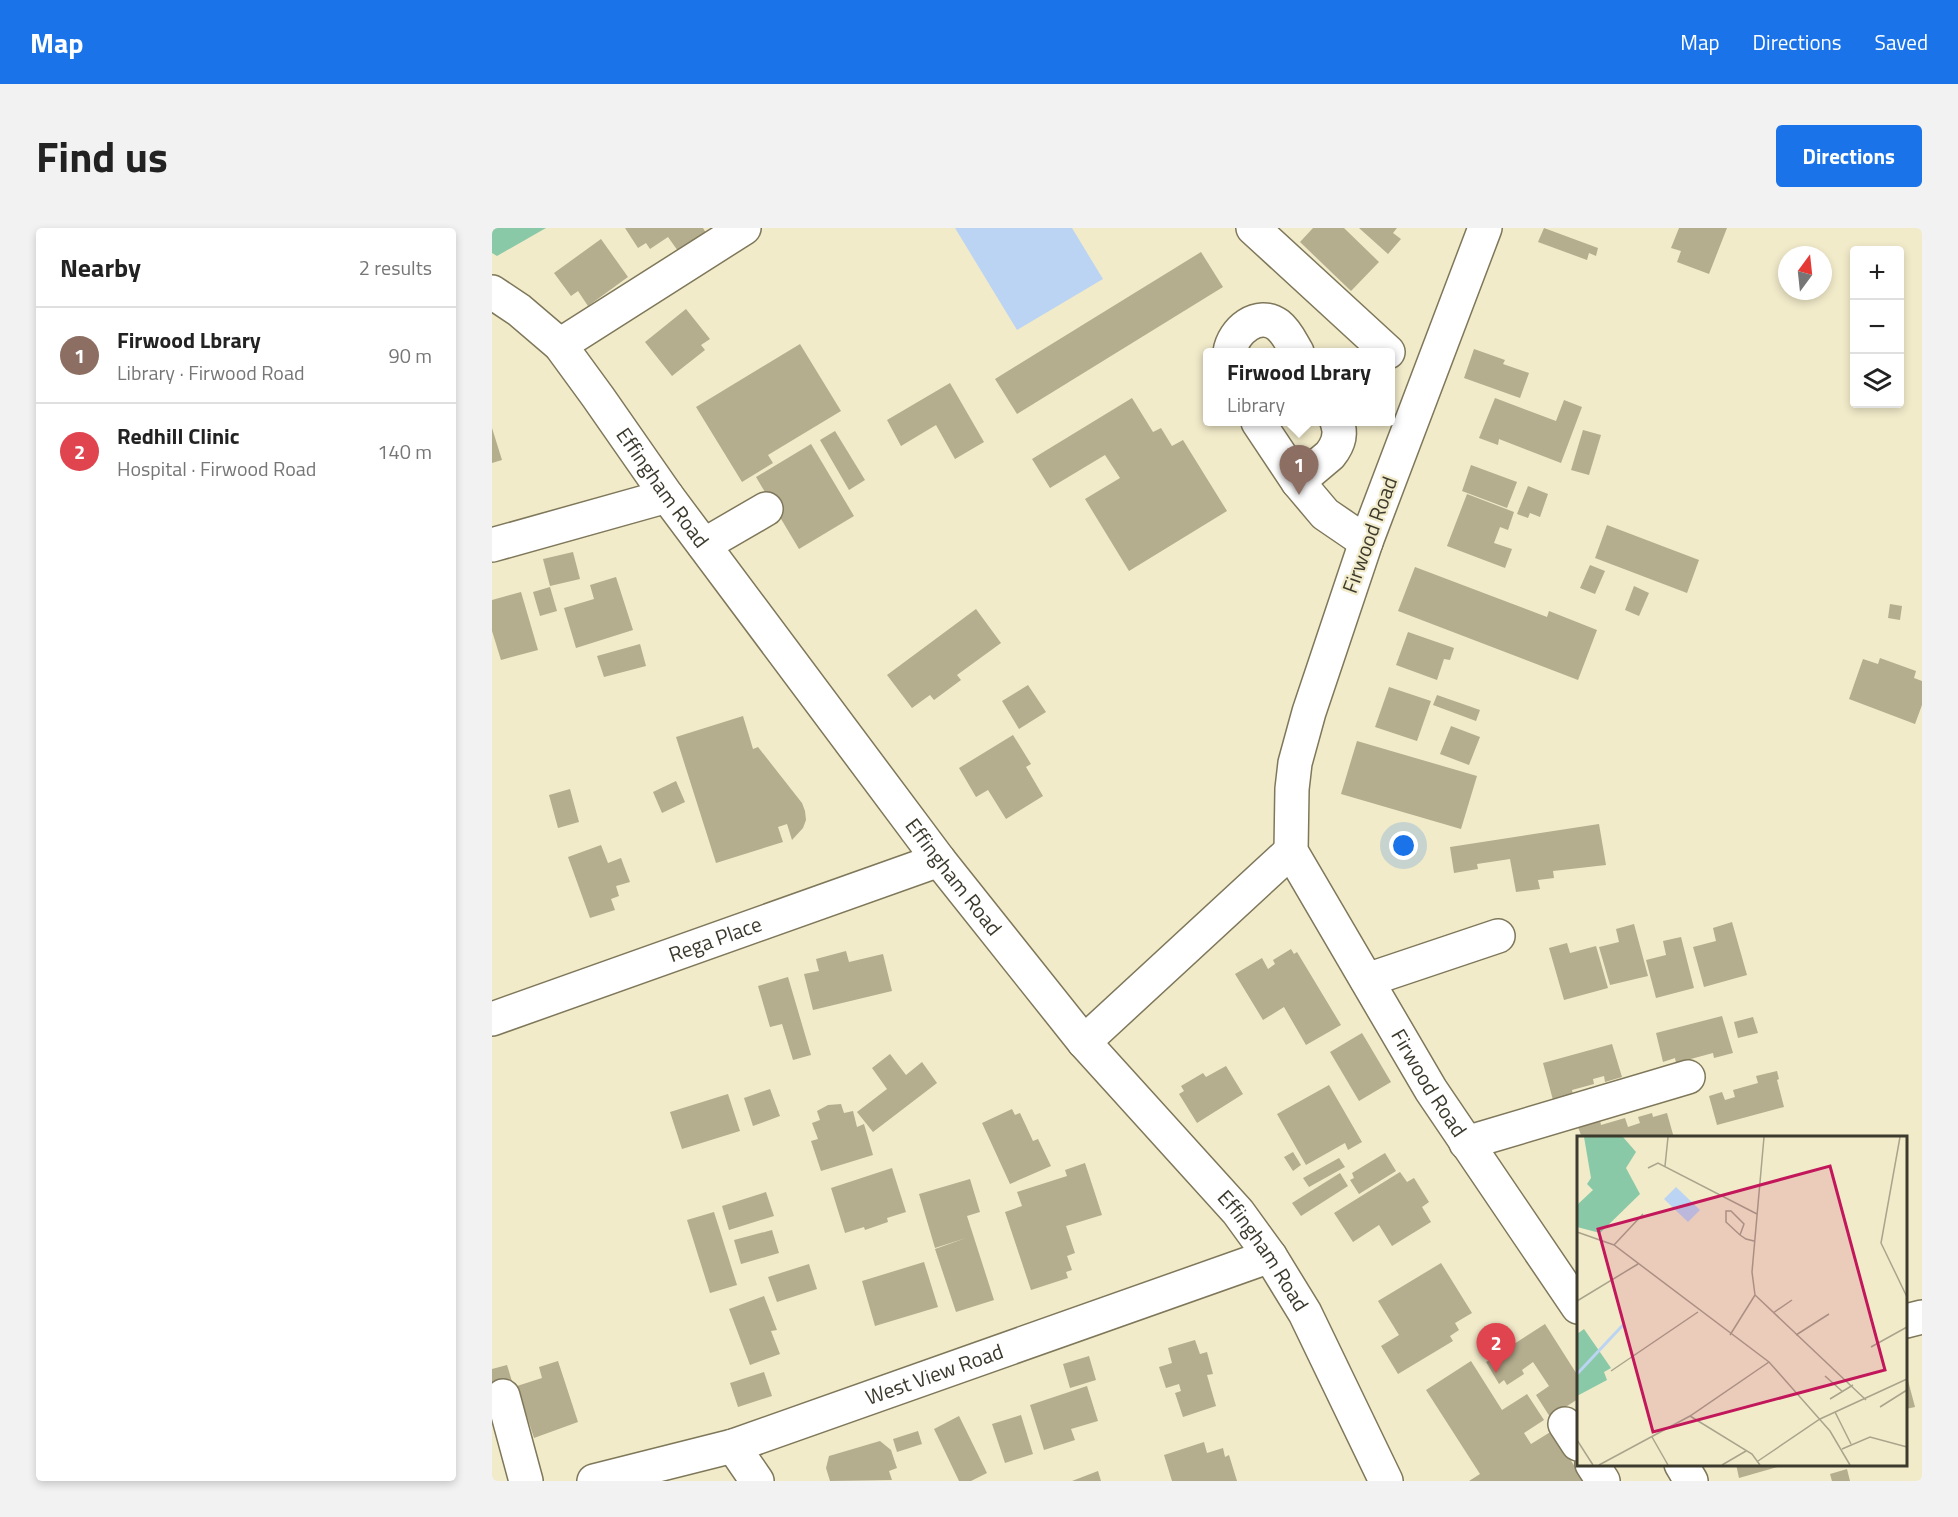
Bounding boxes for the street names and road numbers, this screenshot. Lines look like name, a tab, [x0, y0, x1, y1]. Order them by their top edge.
street label: Effingham Road	[609, 420, 717, 554]
street label: Firwood Road	[1333, 472, 1405, 598]
street label: Effingham Road	[898, 811, 1010, 942]
street label: Rega Place	[664, 907, 766, 970]
street label: Firwood Road	[1384, 1022, 1475, 1143]
street label: Effingham Road	[1210, 1182, 1317, 1317]
street label: West View Road	[861, 1335, 1007, 1413]

